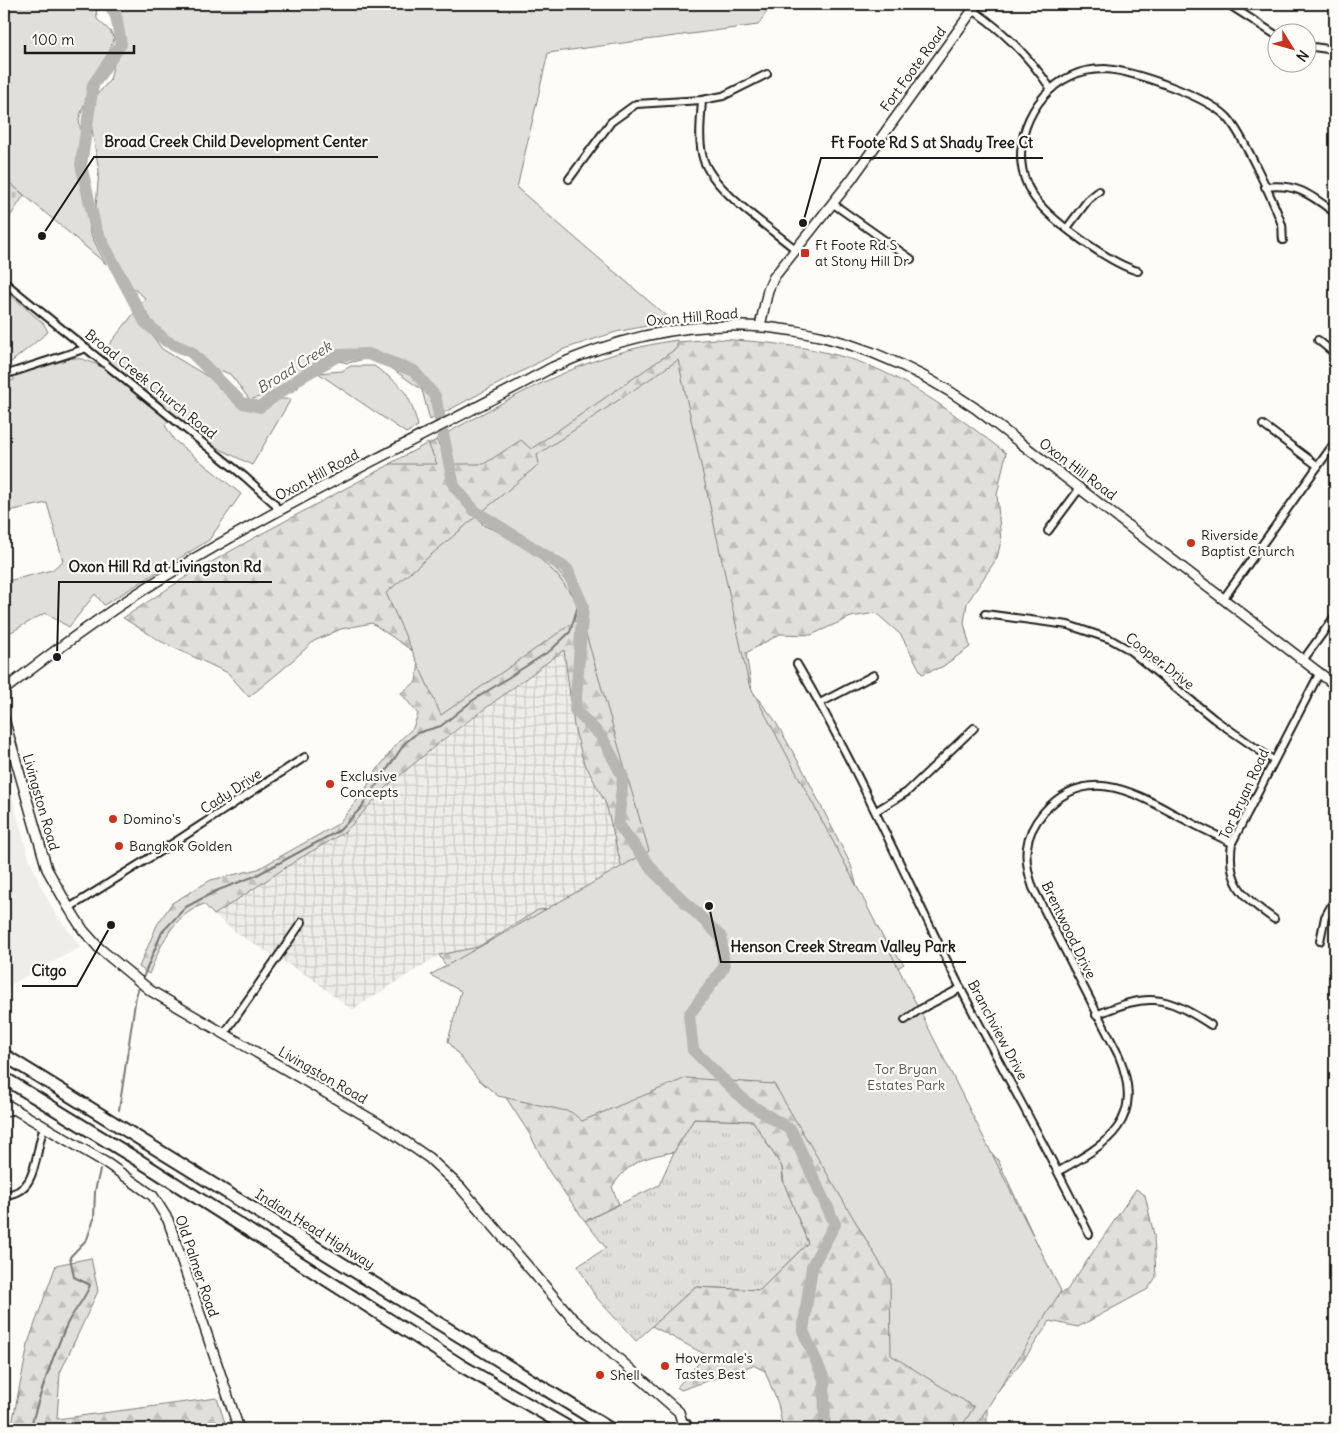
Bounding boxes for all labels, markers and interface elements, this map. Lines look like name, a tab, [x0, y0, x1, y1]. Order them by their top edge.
scale bar	[25, 22, 134, 54]
north arrow	[1266, 22, 1316, 72]
street label: Fort Foote Road	[876, 23, 950, 115]
text: 100 m	[32, 30, 74, 49]
text: N	[1292, 47, 1312, 65]
callout: Broad Creek Child Development Center	[94, 127, 378, 157]
callout: Ft Foote Rd S at Shady Tree Ct	[821, 128, 1043, 158]
text: Broad Creek Child Development Center	[104, 132, 369, 152]
text: Ft Foote Rd S at Shady Tree Ct	[831, 133, 1034, 153]
place label: Ft Foote Rd S at Stony Hill Dr	[815, 236, 909, 270]
marker: Ft Foote Rd S at Stony Hill Dr	[799, 247, 811, 259]
street label: Oxon Hill Road	[645, 304, 739, 330]
street label: Broad Creek Church Road	[81, 325, 221, 443]
water label: Broad Creek	[253, 336, 336, 397]
street label: Oxon Hill Road	[1036, 434, 1120, 504]
street label: Oxon Hill Road	[272, 445, 362, 505]
place label: Riverside Baptist Church	[1201, 526, 1295, 560]
marker: Riverside Baptist Church	[1185, 537, 1197, 549]
callout: Oxon Hill Rd at Livingston Rd	[59, 552, 272, 582]
text: Oxon Hill Rd at Livingston Rd	[69, 557, 262, 577]
street label: Cooper Drive	[1122, 629, 1198, 693]
street label: Tor Bryan Road	[1215, 746, 1273, 842]
street label: Livingston Road	[19, 752, 63, 852]
street label: Cady Drive	[197, 764, 265, 818]
place label: Exclusive Concepts	[340, 767, 398, 801]
marker: Exclusive Concepts	[324, 778, 336, 790]
place label: Domino's	[123, 810, 181, 828]
marker: Domino's	[107, 813, 119, 825]
place label: Bangkok Golden	[129, 837, 232, 855]
marker: Bangkok Golden	[113, 840, 125, 852]
street label: Brentwood Drive	[1038, 878, 1100, 982]
callout: Henson Creek Stream Valley Park	[721, 932, 966, 962]
text: Henson Creek Stream Valley Park	[730, 937, 956, 957]
callout: Citgo	[22, 956, 77, 986]
text: Citgo	[31, 961, 67, 981]
street label: Branchview Drive	[964, 977, 1032, 1083]
street label: Livingston Road	[275, 1042, 371, 1108]
park label: Tor Bryan Estates Park	[867, 1060, 945, 1094]
street label: Indian Head Highway	[252, 1185, 378, 1273]
street label: Old Palmer Road	[171, 1213, 223, 1319]
place label: Hovermale's Tastes Best	[675, 1349, 753, 1383]
marker: Hovermale's Tastes Best	[659, 1360, 671, 1372]
place label: Shell	[610, 1366, 640, 1384]
marker: Shell	[594, 1369, 606, 1381]

